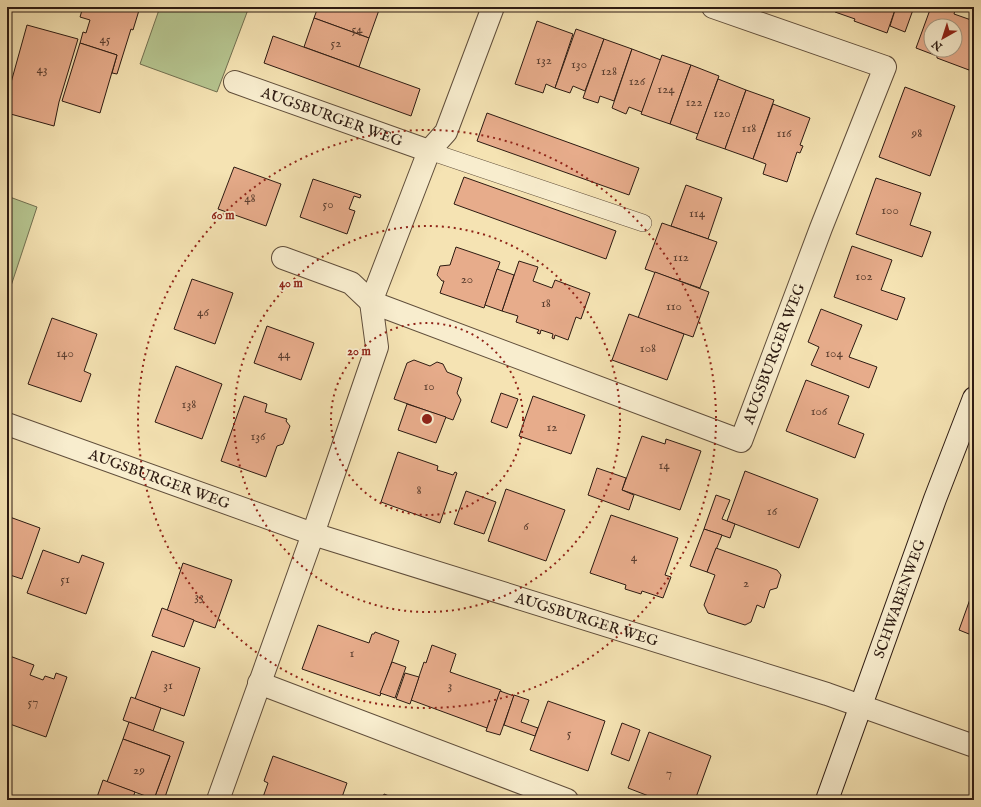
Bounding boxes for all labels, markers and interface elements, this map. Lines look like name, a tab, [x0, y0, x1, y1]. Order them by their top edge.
north arrow	[923, 18, 963, 58]
house number: 54	[351, 21, 363, 38]
house number: 45	[99, 31, 111, 48]
house number: 52	[331, 35, 341, 52]
text: N	[929, 36, 946, 54]
house number: 132	[536, 52, 552, 69]
house number: 130	[571, 56, 587, 73]
house number: 43	[36, 61, 48, 78]
house number: 128	[601, 63, 617, 80]
house number: 126	[629, 73, 646, 90]
house number: 124	[657, 81, 675, 98]
street label: AUGSBURGER WEG	[258, 83, 405, 151]
house number: 122	[685, 94, 703, 111]
house number: 120	[713, 105, 731, 122]
house number: 118	[742, 120, 756, 137]
house number: 116	[776, 125, 792, 142]
house number: 98	[911, 125, 922, 142]
house number: 48	[244, 190, 256, 207]
house number: 50	[322, 196, 334, 213]
house number: 100	[881, 202, 899, 219]
house number: 114	[689, 205, 706, 222]
text: 60 m	[212, 208, 235, 223]
house number: 112	[673, 249, 689, 266]
house number: 102	[855, 268, 873, 285]
house number: 20	[461, 271, 473, 288]
text: 40 m	[279, 276, 304, 291]
street label: AUGSBURGER WEG	[739, 281, 809, 428]
house number: 18	[541, 295, 551, 312]
house number: 110	[666, 298, 682, 315]
house number: 46	[197, 304, 209, 321]
house number: 108	[640, 340, 656, 357]
text: 20 m	[347, 344, 371, 359]
house number: 140	[56, 345, 74, 362]
house number: 104	[825, 345, 843, 362]
house number: 44	[278, 346, 291, 363]
house number: 10	[423, 378, 435, 395]
house number: 138	[182, 396, 196, 413]
house number: 106	[811, 403, 828, 420]
centre of rings	[420, 412, 434, 426]
house number: 12	[547, 419, 557, 436]
house number: 136	[250, 428, 266, 445]
street label: AUGSBURGER WEG	[85, 445, 233, 513]
house number: 14	[658, 457, 670, 474]
house number: 8	[416, 482, 422, 499]
house number: 16	[767, 503, 778, 520]
house number: 6	[523, 518, 529, 535]
street label: SCHWABENWEG	[870, 537, 930, 661]
house number: 4	[631, 549, 638, 566]
house number: 51	[60, 571, 70, 588]
house number: 2	[743, 575, 749, 592]
house number: 33	[194, 588, 204, 605]
street label: AUGSBURGER WEG	[512, 588, 661, 651]
house number: 1	[350, 645, 355, 662]
house number: 31	[163, 677, 173, 694]
house number: 3	[448, 677, 453, 694]
house number: 57	[28, 694, 38, 711]
house number: 5	[567, 725, 572, 742]
house number: 29	[133, 762, 145, 779]
house number: 7	[666, 765, 672, 782]

